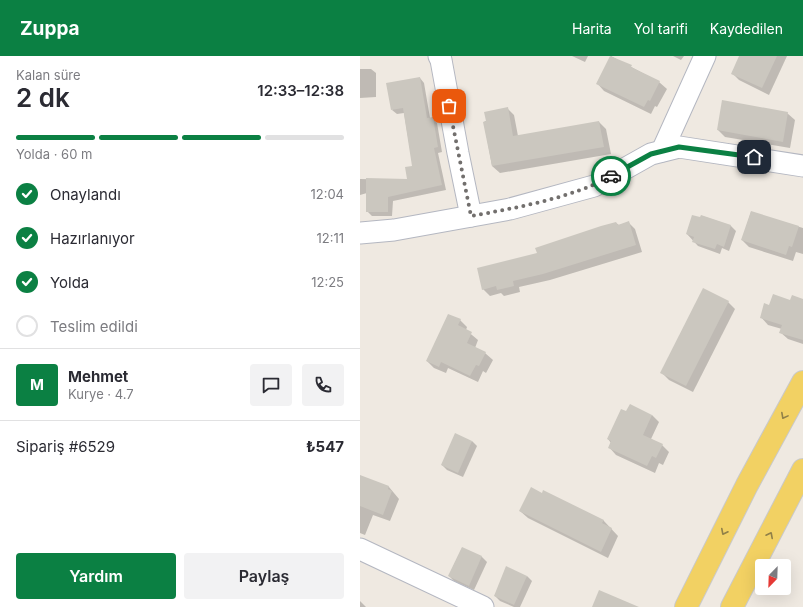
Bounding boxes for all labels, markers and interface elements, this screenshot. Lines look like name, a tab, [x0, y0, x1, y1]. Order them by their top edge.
text: Zuppa	[20, 17, 80, 40]
text: Harita	[572, 20, 612, 37]
text: Yol tarifi	[634, 20, 688, 37]
text: Kaydedilen	[710, 20, 783, 37]
text: Kalan süre	[16, 67, 81, 83]
text: 12:33–12:38	[257, 81, 344, 100]
text: 2 dk	[16, 82, 70, 113]
pin	[432, 89, 466, 123]
icon: bag	[438, 95, 460, 117]
pin	[737, 140, 771, 174]
text: Yolda · 60 m	[16, 146, 92, 162]
icon: home	[743, 146, 765, 168]
courier	[591, 156, 631, 196]
icon: car	[600, 165, 622, 187]
icon: check	[16, 183, 38, 205]
text: Onaylandı	[50, 185, 121, 204]
text: 12:04	[310, 186, 344, 202]
icon: check	[16, 227, 38, 249]
text: Hazırlanıyor	[50, 229, 135, 248]
text: 12:11	[316, 230, 344, 246]
icon: check	[16, 271, 38, 293]
text: Yolda	[50, 273, 89, 292]
text: 12:25	[311, 274, 344, 290]
text: Teslim edildi	[50, 317, 138, 336]
button: chat	[250, 364, 292, 406]
button: phone	[302, 364, 344, 406]
text: Mehmet	[68, 367, 128, 386]
text: M	[30, 375, 44, 394]
text: Kurye · 4.7	[68, 386, 134, 402]
one-way arrow	[782, 412, 789, 420]
text: Sipariş #6529	[16, 437, 115, 456]
text: ₺547	[306, 437, 344, 456]
one-way arrow	[721, 527, 729, 535]
one-way arrow	[765, 532, 772, 539]
button: Yardım	[16, 553, 176, 599]
button: Paylaş	[184, 553, 344, 599]
north arrow	[755, 559, 791, 595]
map controls	[755, 559, 791, 595]

